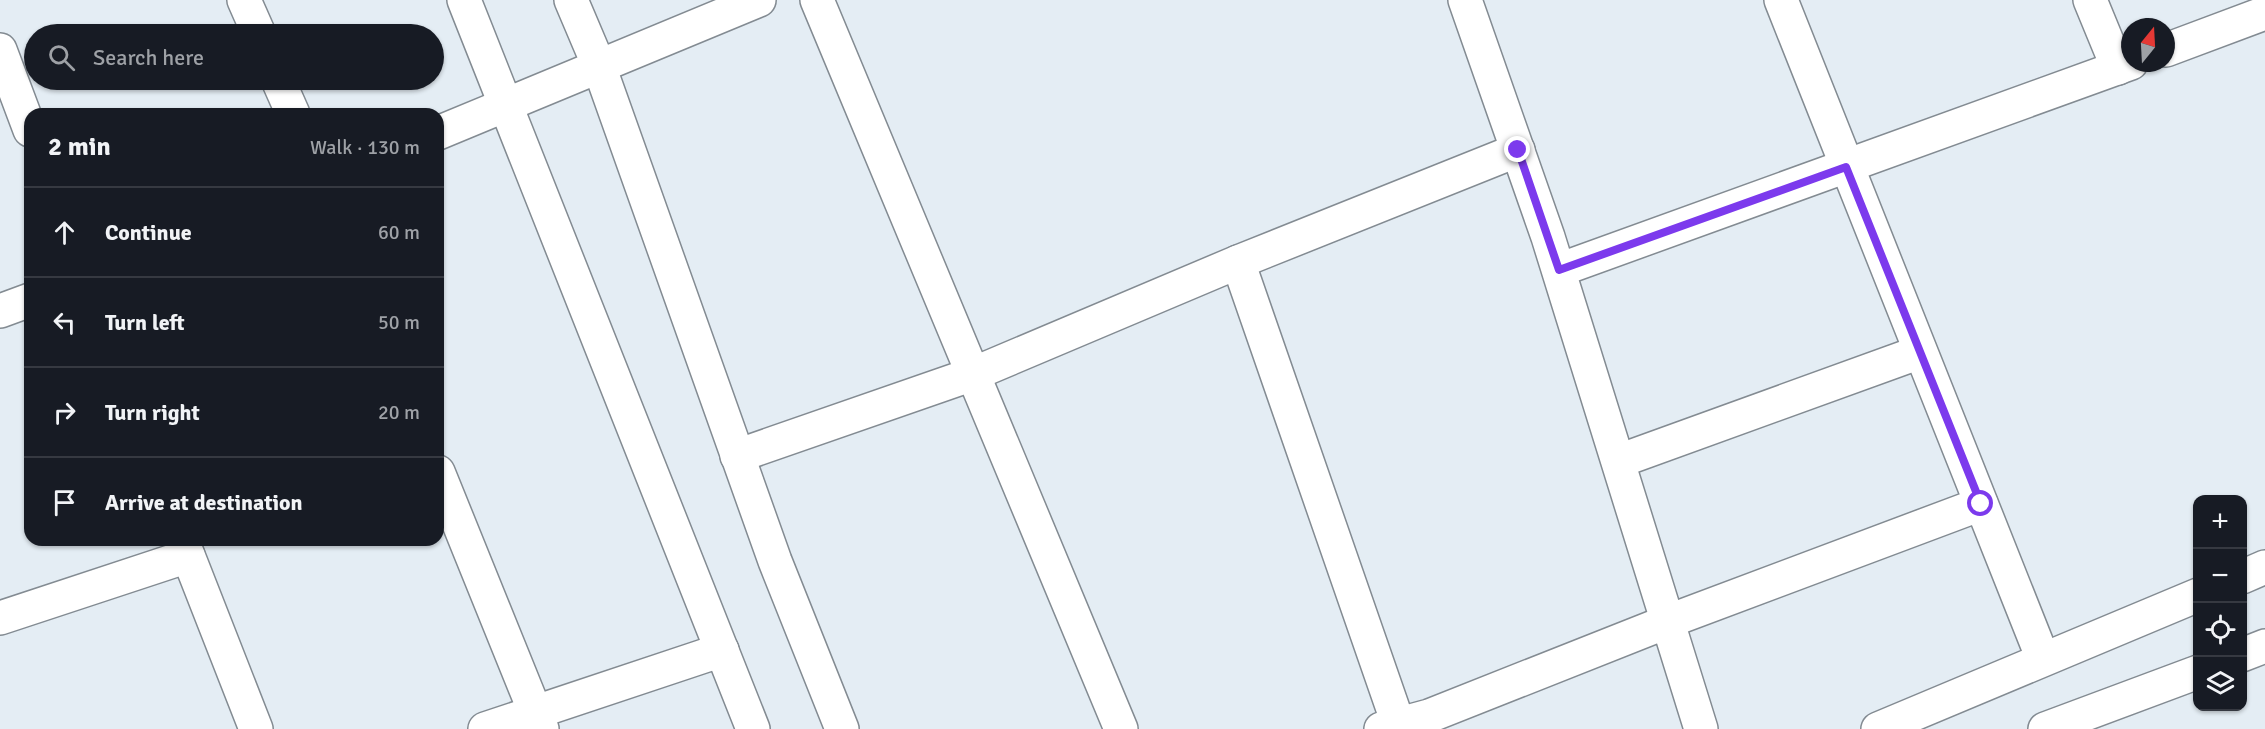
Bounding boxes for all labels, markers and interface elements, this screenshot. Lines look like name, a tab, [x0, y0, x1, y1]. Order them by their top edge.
north arrow	[2121, 18, 2175, 72]
search box	[24, 24, 444, 90]
icon: search	[45, 41, 78, 74]
text: Search here	[93, 44, 204, 71]
text: 2 min	[48, 131, 111, 163]
text: Walk · 130 m	[310, 135, 420, 160]
route end	[1504, 136, 1530, 162]
icon: ahead	[48, 216, 81, 249]
text: Continue	[105, 219, 192, 246]
text: 60 m	[378, 220, 420, 245]
icon: left	[48, 306, 81, 339]
text: Turn left	[105, 309, 185, 336]
text: 50 m	[378, 310, 420, 335]
icon: right	[48, 396, 81, 429]
text: Turn right	[105, 399, 200, 426]
text: 20 m	[378, 400, 420, 425]
icon: arrive	[48, 486, 81, 519]
text: Arrive at destination	[105, 489, 302, 516]
route start	[1967, 490, 1993, 516]
map controls	[2193, 495, 2247, 711]
button: +	[2193, 495, 2247, 549]
button: −	[2193, 549, 2247, 603]
button: locate	[2193, 603, 2247, 657]
button: layers	[2193, 657, 2247, 711]

